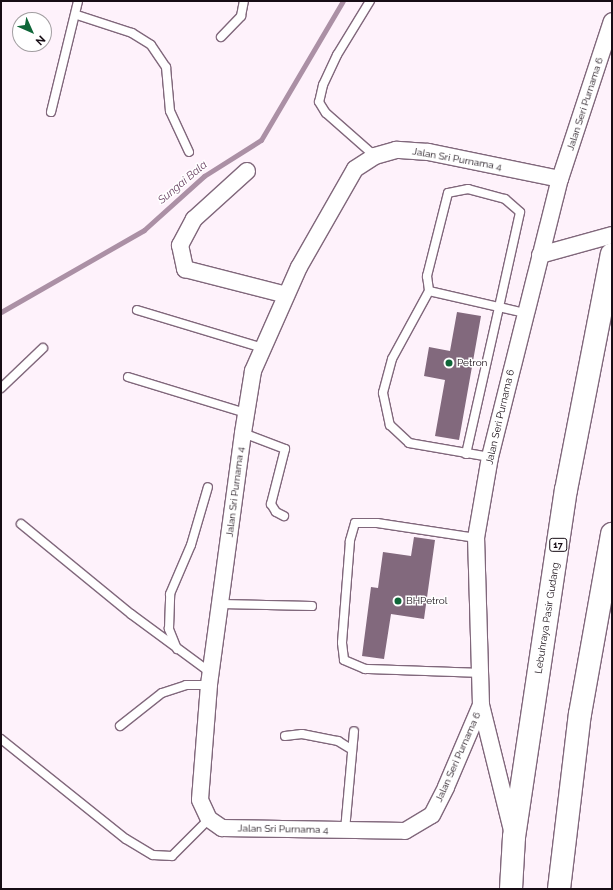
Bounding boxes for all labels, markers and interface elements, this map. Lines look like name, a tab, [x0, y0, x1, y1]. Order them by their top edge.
north arrow	[12, 12, 52, 52]
text: N	[33, 33, 48, 48]
street label: Jalan Seri Purnama 6	[564, 56, 606, 152]
street label: Jalan Sri Purnama 4	[411, 145, 503, 173]
water label: Sungai Bala	[156, 159, 210, 207]
place label: Petron	[457, 357, 487, 369]
marker: Petron	[444, 358, 454, 368]
street label: Jalan Seri Purnama 6	[483, 368, 517, 466]
street label: Jalan Sri Purnama 4	[224, 446, 246, 538]
road number: 17	[549, 538, 567, 552]
street label: Lebuhraya Pasir Gudang	[532, 561, 562, 675]
place label: BHPetrol	[406, 595, 447, 607]
marker: BHPetrol	[393, 596, 403, 606]
street label: Jalan Seri Purnama 6	[433, 710, 483, 804]
street label: Jalan Sri Purnama 4	[238, 822, 328, 836]

